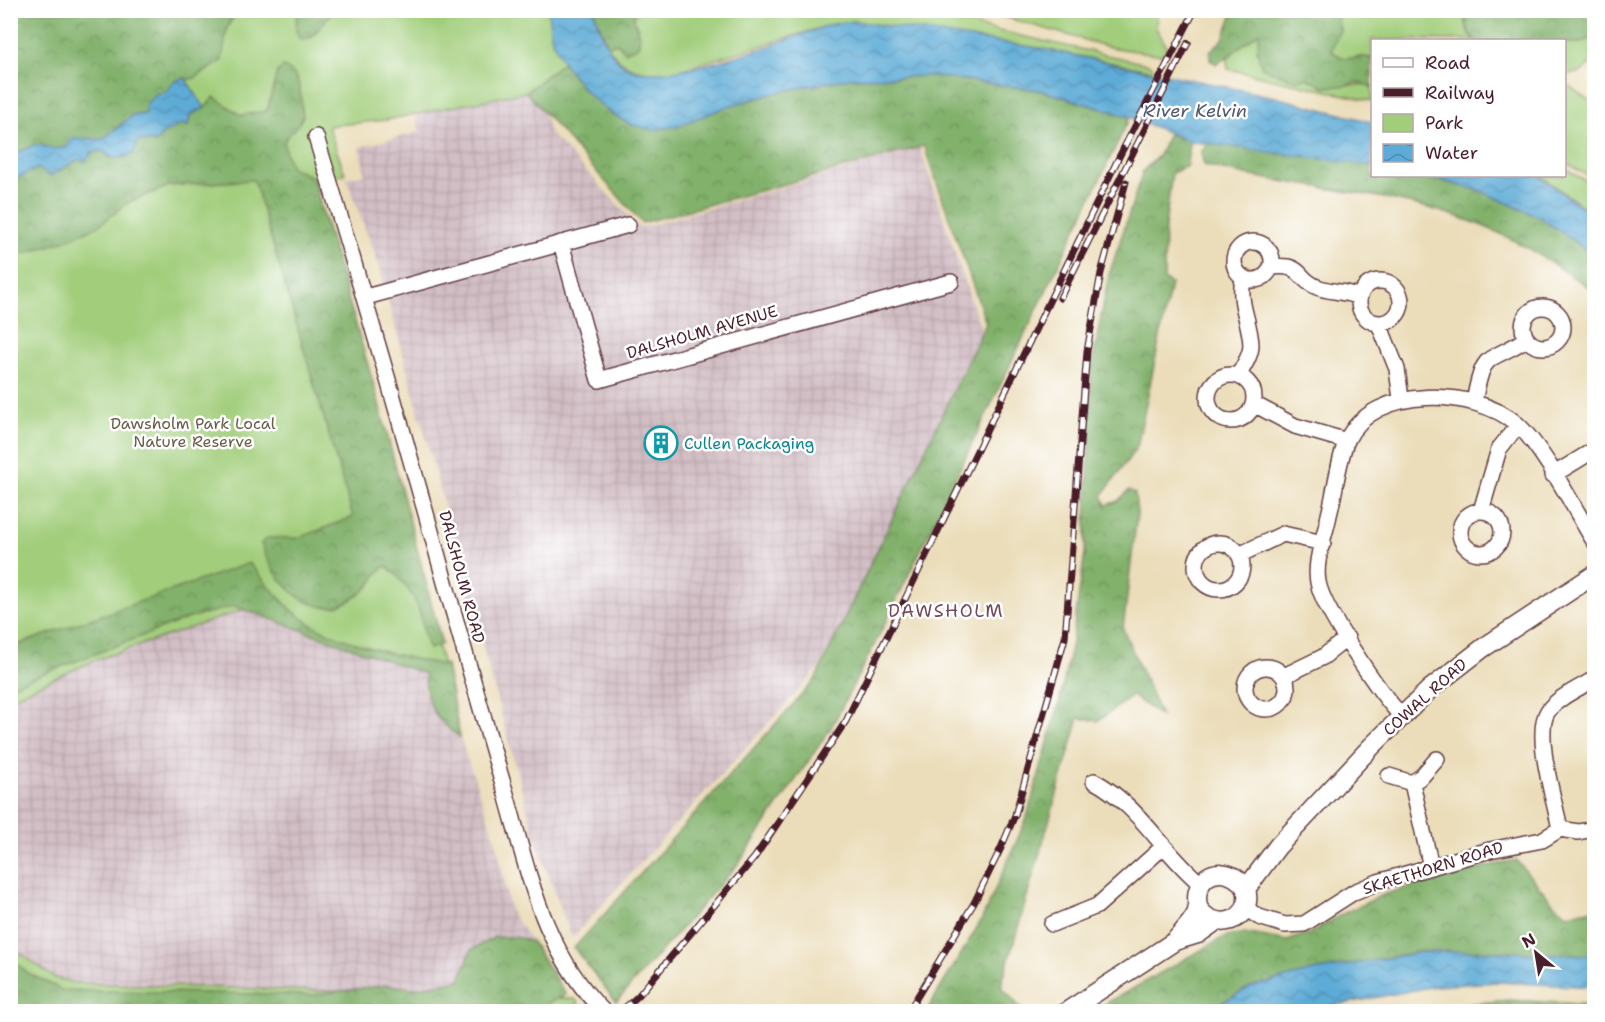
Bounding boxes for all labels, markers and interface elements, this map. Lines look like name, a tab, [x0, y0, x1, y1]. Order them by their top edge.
legend	[1371, 39, 1566, 177]
text: Road	[1425, 51, 1470, 75]
text: Railway	[1425, 81, 1495, 105]
water label: River Kelvin	[1143, 99, 1247, 123]
text: Park	[1425, 111, 1464, 135]
text: Water	[1425, 141, 1478, 165]
street label: DALSHOLM AVENUE	[624, 300, 780, 364]
park label: Dawsholm Park Local Nature Reserve	[111, 413, 276, 452]
building icon: Cullen Packaging	[643, 425, 679, 461]
place label: Cullen Packaging	[684, 433, 815, 454]
street label: DALSHOLM ROAD	[434, 508, 490, 646]
district label: DAWSHOLM	[888, 599, 1004, 623]
street label: COWAL ROAD	[1379, 654, 1471, 740]
street label: SKAETHORN ROAD	[1360, 837, 1506, 899]
north arrow	[1506, 923, 1566, 983]
text: N	[1518, 928, 1539, 953]

